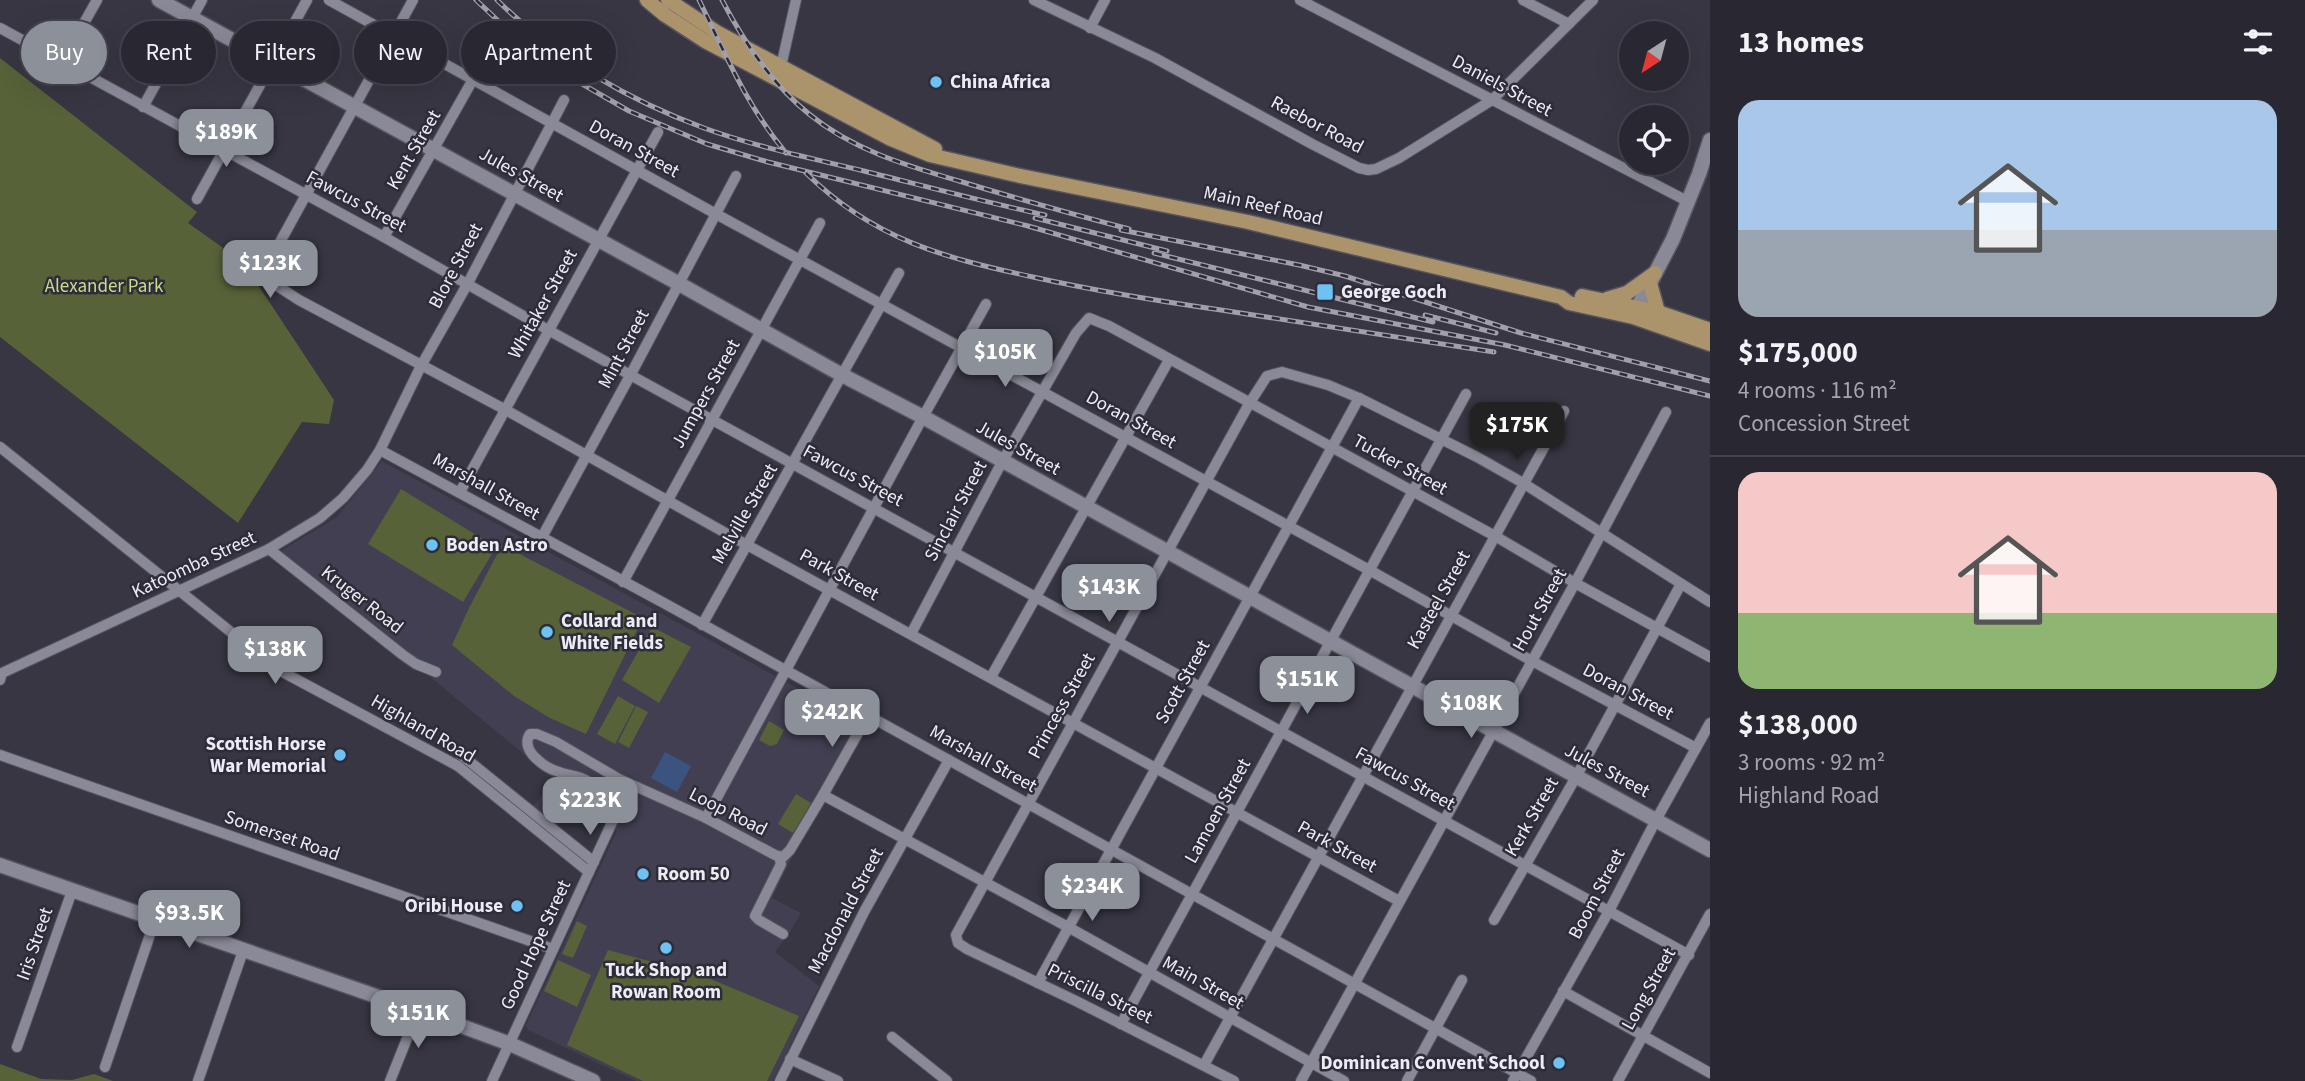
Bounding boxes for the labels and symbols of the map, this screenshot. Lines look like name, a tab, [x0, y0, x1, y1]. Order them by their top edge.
north arrow	[1619, 21, 1689, 91]
street label: Daniels Street	[1447, 48, 1557, 124]
place label: China Africa	[950, 69, 1051, 96]
marker: China Africa	[928, 74, 944, 90]
street label: Raebor Road	[1266, 89, 1368, 161]
street label: Kent Street	[380, 104, 448, 195]
pin: $189K	[177, 110, 275, 169]
street label: Doran Street	[584, 113, 685, 185]
street label: Jules Street	[474, 141, 569, 210]
street label: Fawcus Street	[301, 164, 412, 240]
street label: Main Reef Road	[1201, 179, 1325, 233]
street label: Blore Street	[422, 218, 490, 314]
pin: $123K	[221, 240, 319, 300]
street label: Whitaker Street	[502, 244, 585, 364]
park label: Alexander Park	[45, 273, 164, 300]
place label: George Goch	[1341, 279, 1447, 306]
marker: George Goch	[1315, 282, 1335, 302]
street label: Mint Street	[592, 304, 657, 394]
pin: $105K	[956, 330, 1054, 389]
street label: Jumpers Street	[665, 334, 747, 453]
street label: Doran Street	[1081, 384, 1182, 456]
pin: $175K	[1468, 402, 1566, 462]
street label: Jules Street	[971, 414, 1066, 483]
street label: Tucker Street	[1348, 428, 1453, 502]
street label: Fawcus Street	[798, 438, 909, 514]
street label: Marshall Street	[427, 446, 545, 528]
street label: Sinclair Street	[918, 455, 994, 566]
street label: Melville Street	[705, 458, 785, 569]
street label: Katoomba Street	[128, 524, 261, 606]
place label: Boden Astro	[446, 532, 548, 559]
marker: Boden Astro	[424, 537, 440, 553]
street label: Park Street	[794, 542, 884, 608]
street label: Kasteel Street	[1401, 545, 1478, 654]
street label: Kruger Road	[315, 559, 409, 641]
street label: Hout Street	[1506, 563, 1574, 656]
pin: $143K	[1060, 564, 1158, 624]
place label: Collard and White Fields	[561, 608, 663, 657]
marker: Collard and White Fields	[539, 624, 555, 640]
pin: $138K	[226, 626, 324, 686]
street label: Scott Street	[1149, 635, 1217, 729]
street label: Princess Street	[1022, 648, 1103, 764]
pin: $151K	[1258, 656, 1356, 716]
street label: Doran Street	[1578, 657, 1679, 728]
pin: $108K	[1422, 680, 1520, 740]
street label: Highland Road	[366, 688, 480, 770]
pin: $242K	[783, 690, 881, 749]
street label: Marshall Street	[924, 718, 1042, 800]
place label: Scottish Horse War Memorial	[206, 731, 327, 780]
street label: Jules Street	[1560, 737, 1655, 805]
street label: Fawcus Street	[1350, 740, 1460, 818]
marker: Scottish Horse War Memorial	[332, 747, 348, 763]
street label: Lamoen Street	[1178, 753, 1258, 868]
street label: Kerk Street	[1498, 772, 1566, 862]
pin: $223K	[541, 778, 639, 837]
street label: Loop Road	[684, 781, 772, 843]
street label: Somerset Road	[221, 804, 343, 868]
street label: Park Street	[1292, 814, 1382, 880]
street label: Macdonald Street	[801, 843, 891, 979]
street label: Boom Street	[1562, 843, 1632, 944]
place label: Room 50	[657, 861, 730, 888]
pin: $234K	[1043, 864, 1141, 923]
marker: Room 50	[635, 866, 651, 882]
street label: Good Hope Street	[494, 875, 578, 1014]
pin: $93.5K	[132, 890, 246, 950]
place label: Oribi House	[405, 893, 503, 920]
marker: Oribi House	[509, 898, 525, 914]
street label: Iris Street	[10, 903, 60, 984]
marker: Tuck Shop and Rowan Room	[658, 940, 674, 956]
street label: Long Street	[1615, 942, 1683, 1035]
street label: Main Street	[1157, 949, 1249, 1017]
place label: Tuck Shop and Rowan Room	[605, 957, 727, 1006]
street label: Priscilla Street	[1043, 957, 1158, 1031]
pin: $151K	[369, 990, 467, 1050]
place label: Dominican Convent School	[1320, 1050, 1546, 1077]
marker: Dominican Convent School	[1551, 1055, 1567, 1071]

